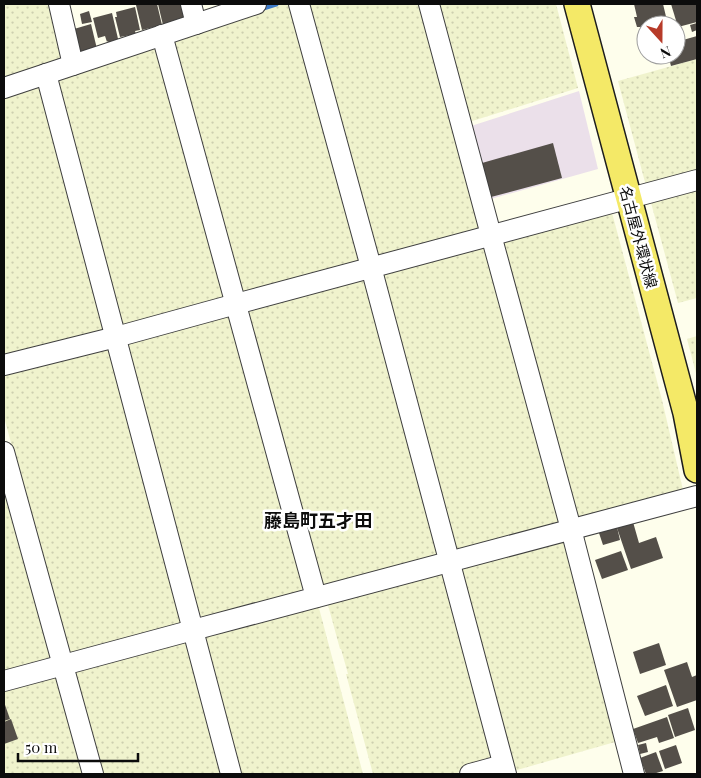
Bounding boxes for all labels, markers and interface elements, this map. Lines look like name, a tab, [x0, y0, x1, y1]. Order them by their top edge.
north arrow	[636, 15, 686, 65]
text: N	[658, 42, 674, 63]
street label: 名古屋外環状線	[616, 184, 662, 290]
district label: 藤島町五才田	[264, 508, 372, 532]
scale bar	[18, 730, 138, 762]
text: 50 m	[25, 737, 58, 757]

